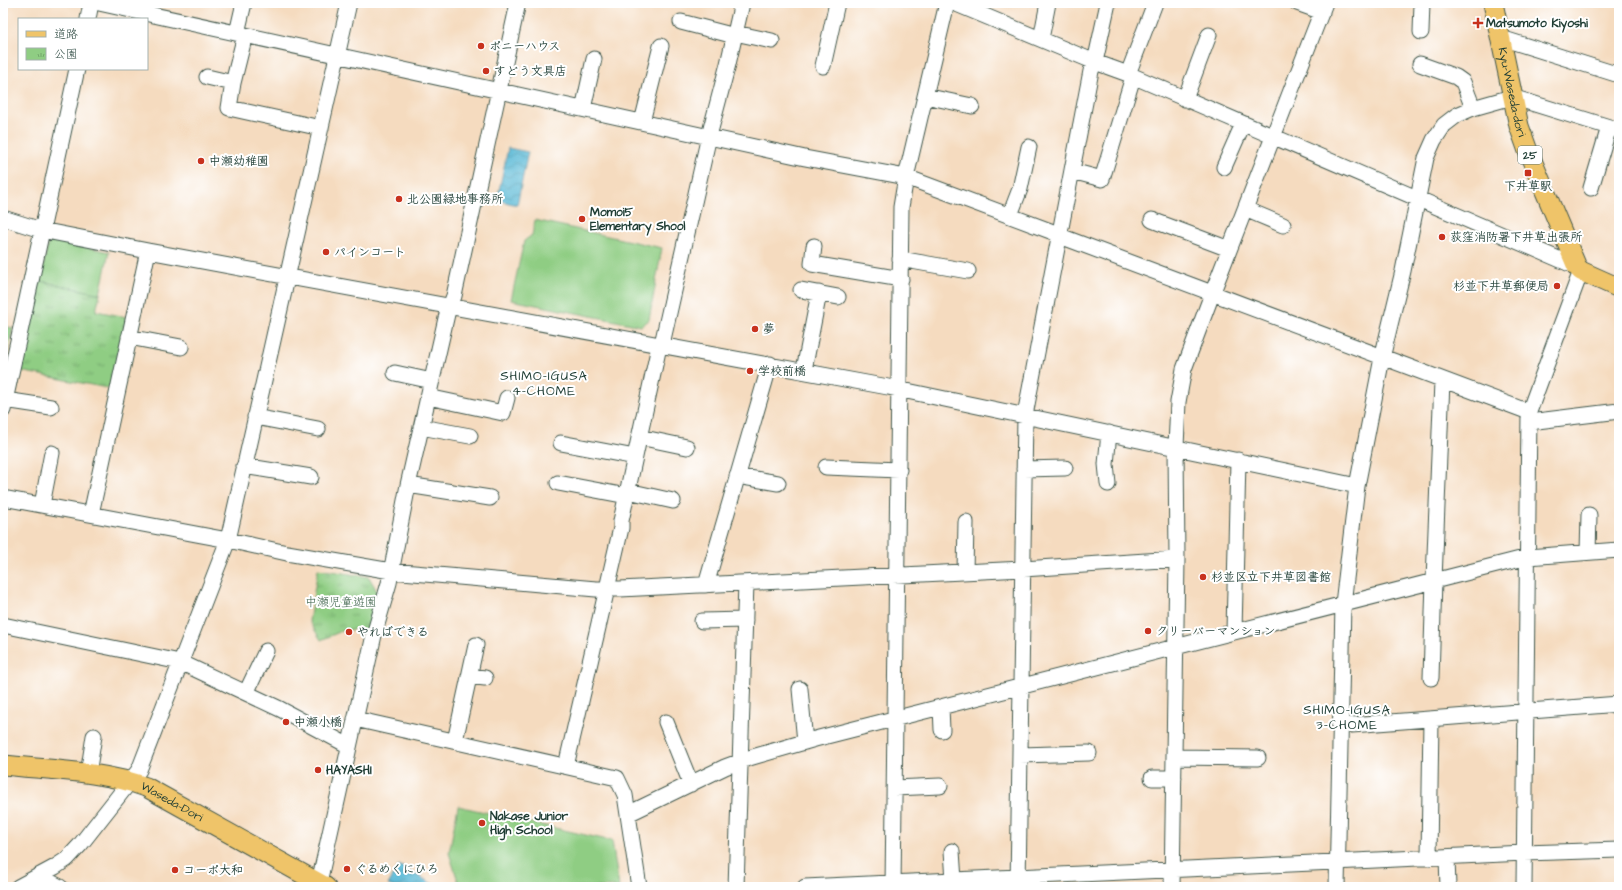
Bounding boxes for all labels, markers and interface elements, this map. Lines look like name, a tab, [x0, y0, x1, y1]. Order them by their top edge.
place label: Matsumoto Kiyoshi	[1486, 15, 1588, 33]
legend	[18, 18, 148, 70]
marker: Matsumoto Kiyoshi	[1473, 18, 1483, 28]
text: 道路	[54, 26, 78, 43]
place label: ポニーハウス	[489, 38, 560, 55]
marker: ポニーハウス	[476, 41, 486, 51]
text: 公園	[54, 46, 78, 63]
street label: Kyu-Waseda-dori	[1494, 46, 1530, 139]
place label: すどう文具店	[494, 63, 567, 80]
marker: すどう文具店	[481, 66, 491, 76]
road number: 25	[1518, 146, 1542, 164]
place label: 中瀬幼稚園	[209, 153, 269, 170]
marker: 中瀬幼稚園	[196, 156, 206, 166]
marker: 下井草駅	[1523, 168, 1533, 178]
place label: 下井草駅	[1504, 178, 1552, 195]
place label: 北公園緑地事務所	[407, 191, 504, 208]
marker: 北公園緑地事務所	[394, 194, 404, 204]
place label: Momoi5 Elementary Shool	[590, 204, 685, 236]
marker: Momoi5 Elementary Shool	[577, 214, 587, 224]
place label: 荻窪消防署下井草出張所	[1450, 229, 1583, 246]
marker: 荻窪消防署下井草出張所	[1437, 232, 1447, 242]
place label: パインコート	[334, 244, 406, 261]
marker: パインコート	[321, 247, 331, 257]
place label: 杉並下井草郵便局	[1453, 278, 1549, 295]
marker: 杉並下井草郵便局	[1552, 281, 1562, 291]
place label: 夢	[763, 321, 775, 338]
marker: 夢	[750, 324, 760, 334]
place label: 学校前橋	[758, 363, 806, 380]
marker: 学校前橋	[745, 366, 755, 376]
district label: SHIMO-IGUSA 4-CHOME	[500, 367, 588, 400]
place label: 杉並区立下井草図書館	[1211, 569, 1331, 586]
marker: 杉並区立下井草図書館	[1198, 572, 1208, 582]
park label: 中瀬児童遊園	[305, 594, 377, 611]
place label: クリーバーマンション	[1156, 623, 1276, 640]
place label: やればできる	[357, 624, 429, 641]
marker: クリーバーマンション	[1143, 626, 1153, 636]
marker: やればできる	[344, 627, 354, 637]
district label: SHIMO-IGUSA 3-CHOME	[1303, 701, 1391, 734]
place label: 中瀬小橋	[294, 714, 342, 731]
marker: 中瀬小橋	[281, 717, 291, 727]
place label: HAYASHI	[326, 762, 372, 779]
marker: HAYASHI	[313, 765, 323, 775]
street label: Waseda-Dori	[138, 778, 206, 826]
place label: Nakase Junior High School	[490, 808, 568, 841]
marker: Nakase Junior High School	[477, 818, 487, 828]
place label: ぐるめくにひろ	[355, 861, 439, 878]
place label: コーポ大和	[183, 862, 243, 879]
marker: ぐるめくにひろ	[342, 864, 352, 874]
marker: コーポ大和	[170, 865, 180, 875]

